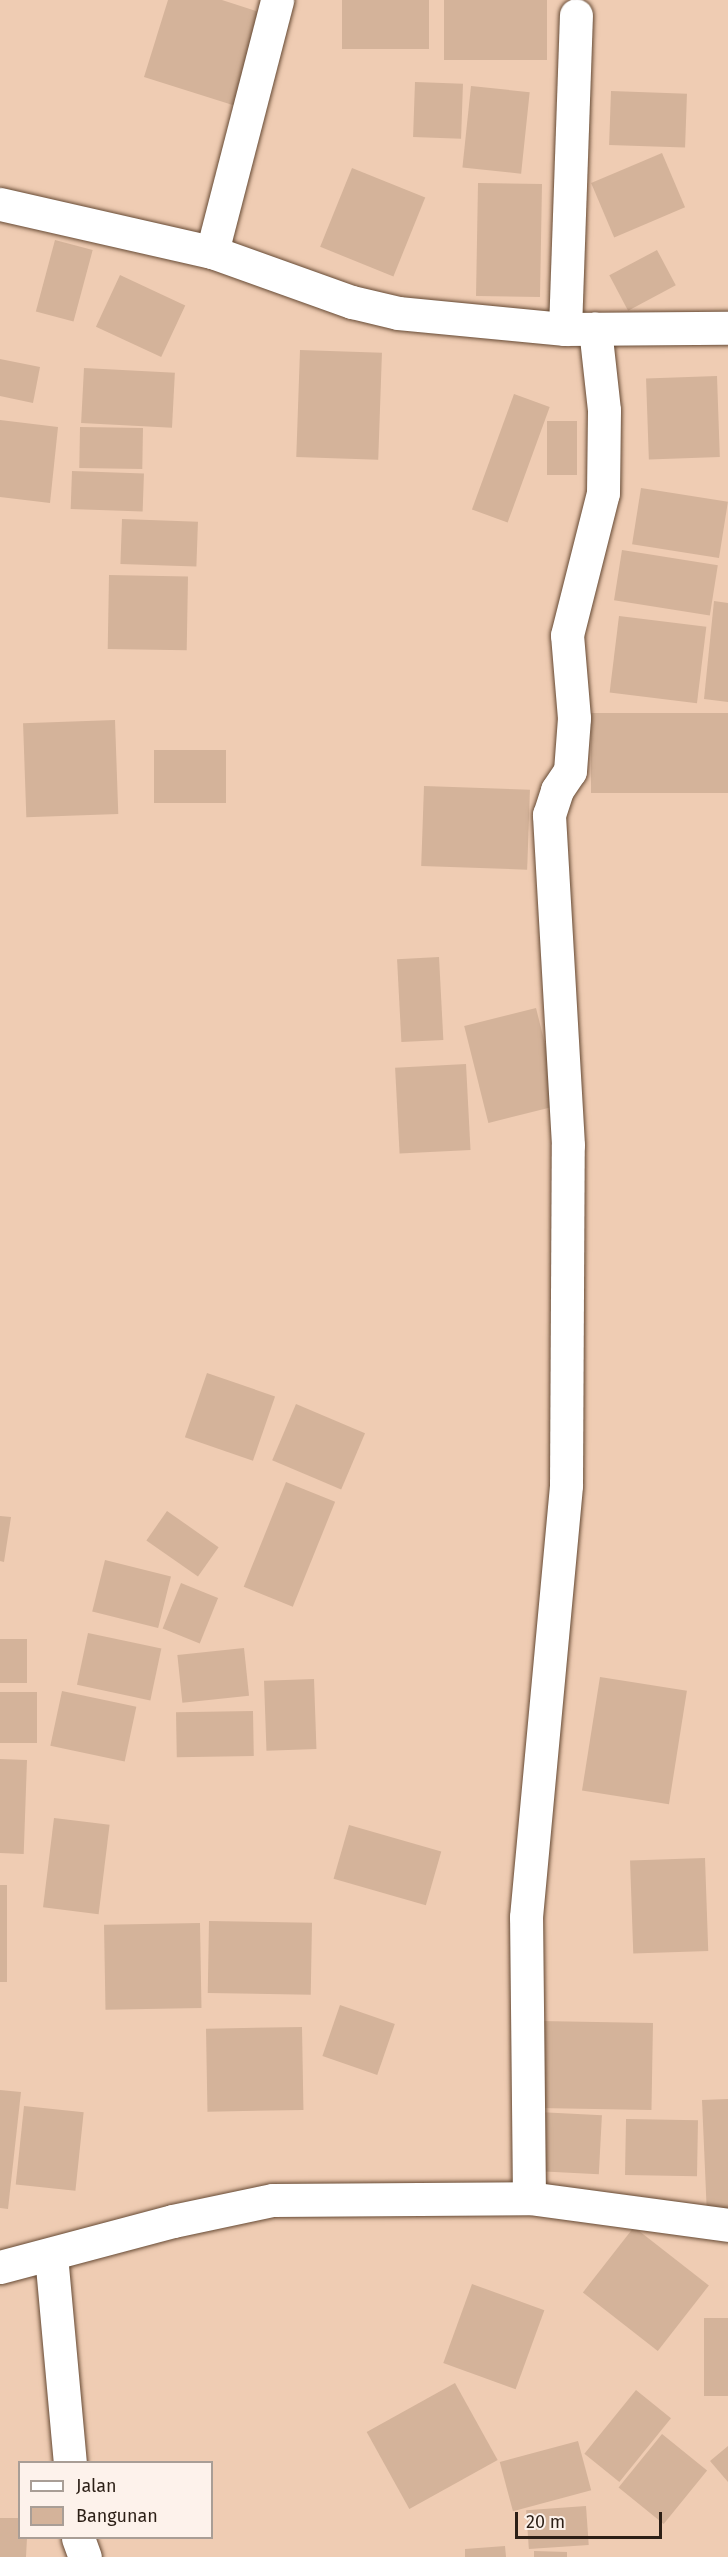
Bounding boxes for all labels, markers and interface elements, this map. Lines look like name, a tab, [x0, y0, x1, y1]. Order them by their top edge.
legend	[18, 2461, 213, 2539]
text: Jalan	[76, 2475, 117, 2497]
scale bar	[518, 2500, 665, 2538]
text: Bangunan	[76, 2505, 158, 2527]
text: 20 m	[526, 2511, 565, 2533]

